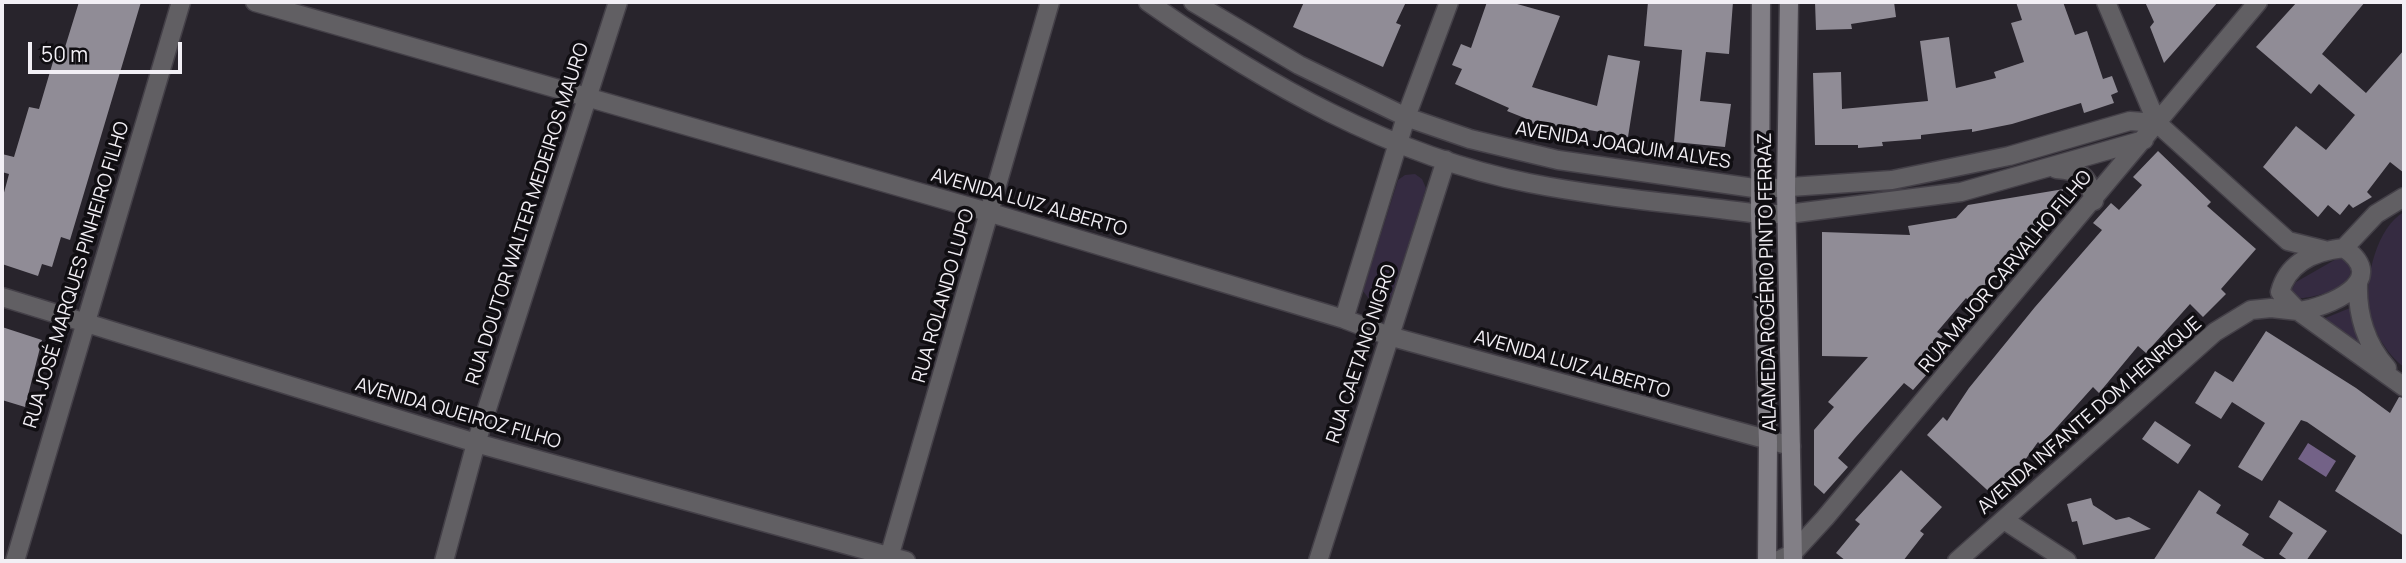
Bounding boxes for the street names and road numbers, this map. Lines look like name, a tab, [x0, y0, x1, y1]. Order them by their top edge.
street label: RUA DOUTOR WALTER MEDEIROS MAURO	[462, 40, 594, 388]
street label: AVENIDA JOAQUIM ALVES	[1514, 118, 1732, 174]
street label: RUA JOSÉ MARQUES PINHEIRO FILHO	[19, 119, 135, 431]
street label: ALAMEDA ROGÉRIO PINTO FERRAZ	[1754, 133, 1782, 431]
street label: AVENIDA LUIZ ALBERTO	[928, 164, 1130, 242]
street label: RUA MAJOR CARVALHO FILHO	[1915, 166, 2097, 378]
street label: RUA ROLANDO LUPO	[908, 207, 980, 385]
street label: RUA CAETANO NIGRO	[1322, 262, 1402, 446]
street label: AVENDA INFANTE DOM HENRIQUE	[1973, 312, 2207, 520]
street label: AVENIDA LUIZ ALBERTO	[1471, 326, 1673, 404]
street label: AVENIDA QUEIROZ FILHO	[353, 374, 563, 454]

